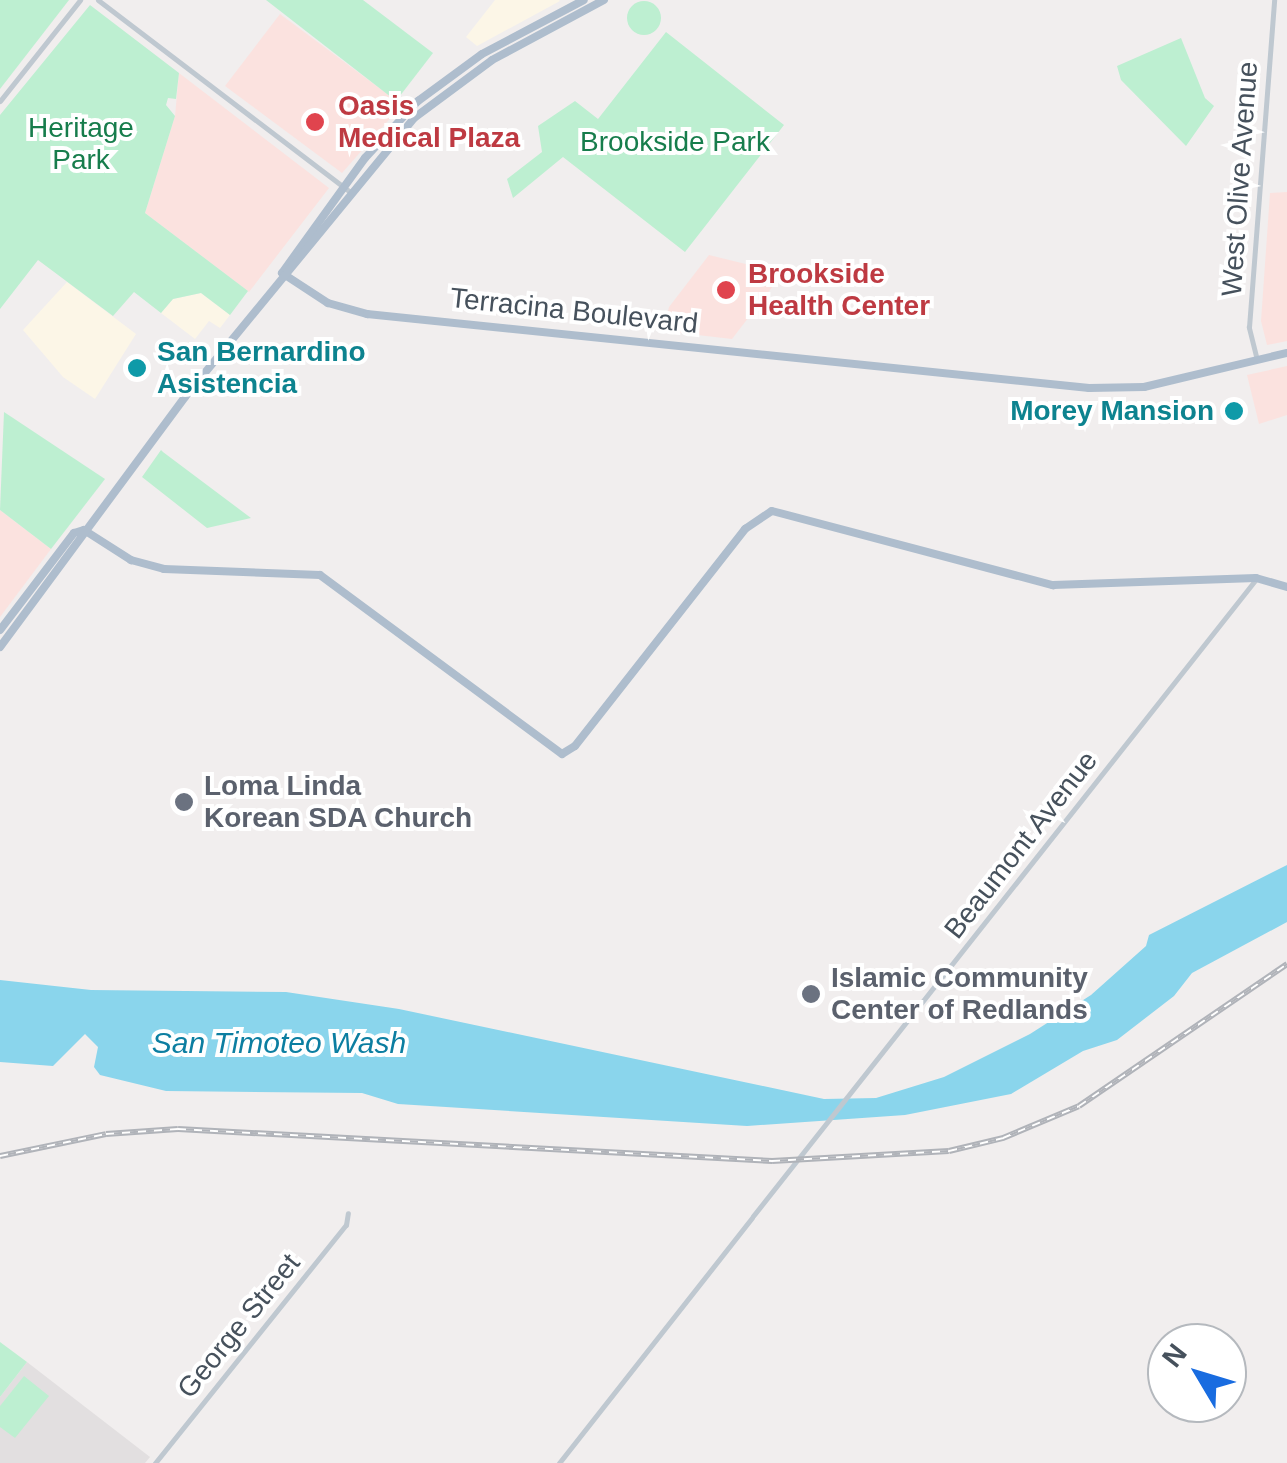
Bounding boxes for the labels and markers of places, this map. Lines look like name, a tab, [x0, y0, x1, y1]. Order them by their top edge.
place label: Oasis Medical Plaza	[338, 89, 520, 155]
marker: Oasis Medical Plaza	[302, 109, 328, 135]
place label: Brookside Health Center	[748, 257, 930, 323]
marker: Brookside Health Center	[713, 277, 739, 303]
place label: San Bernardino Asistencia	[157, 335, 365, 401]
marker: San Bernardino Asistencia	[126, 357, 148, 379]
place label: Morey Mansion	[1010, 394, 1214, 428]
marker: Morey Mansion	[1223, 400, 1245, 422]
place label: Loma Linda Korean SDA Church	[204, 769, 473, 835]
marker: Loma Linda Korean SDA Church	[173, 791, 195, 813]
place label: Islamic Community Center of Redlands	[831, 961, 1088, 1027]
marker: Islamic Community Center of Redlands	[800, 983, 822, 1005]

